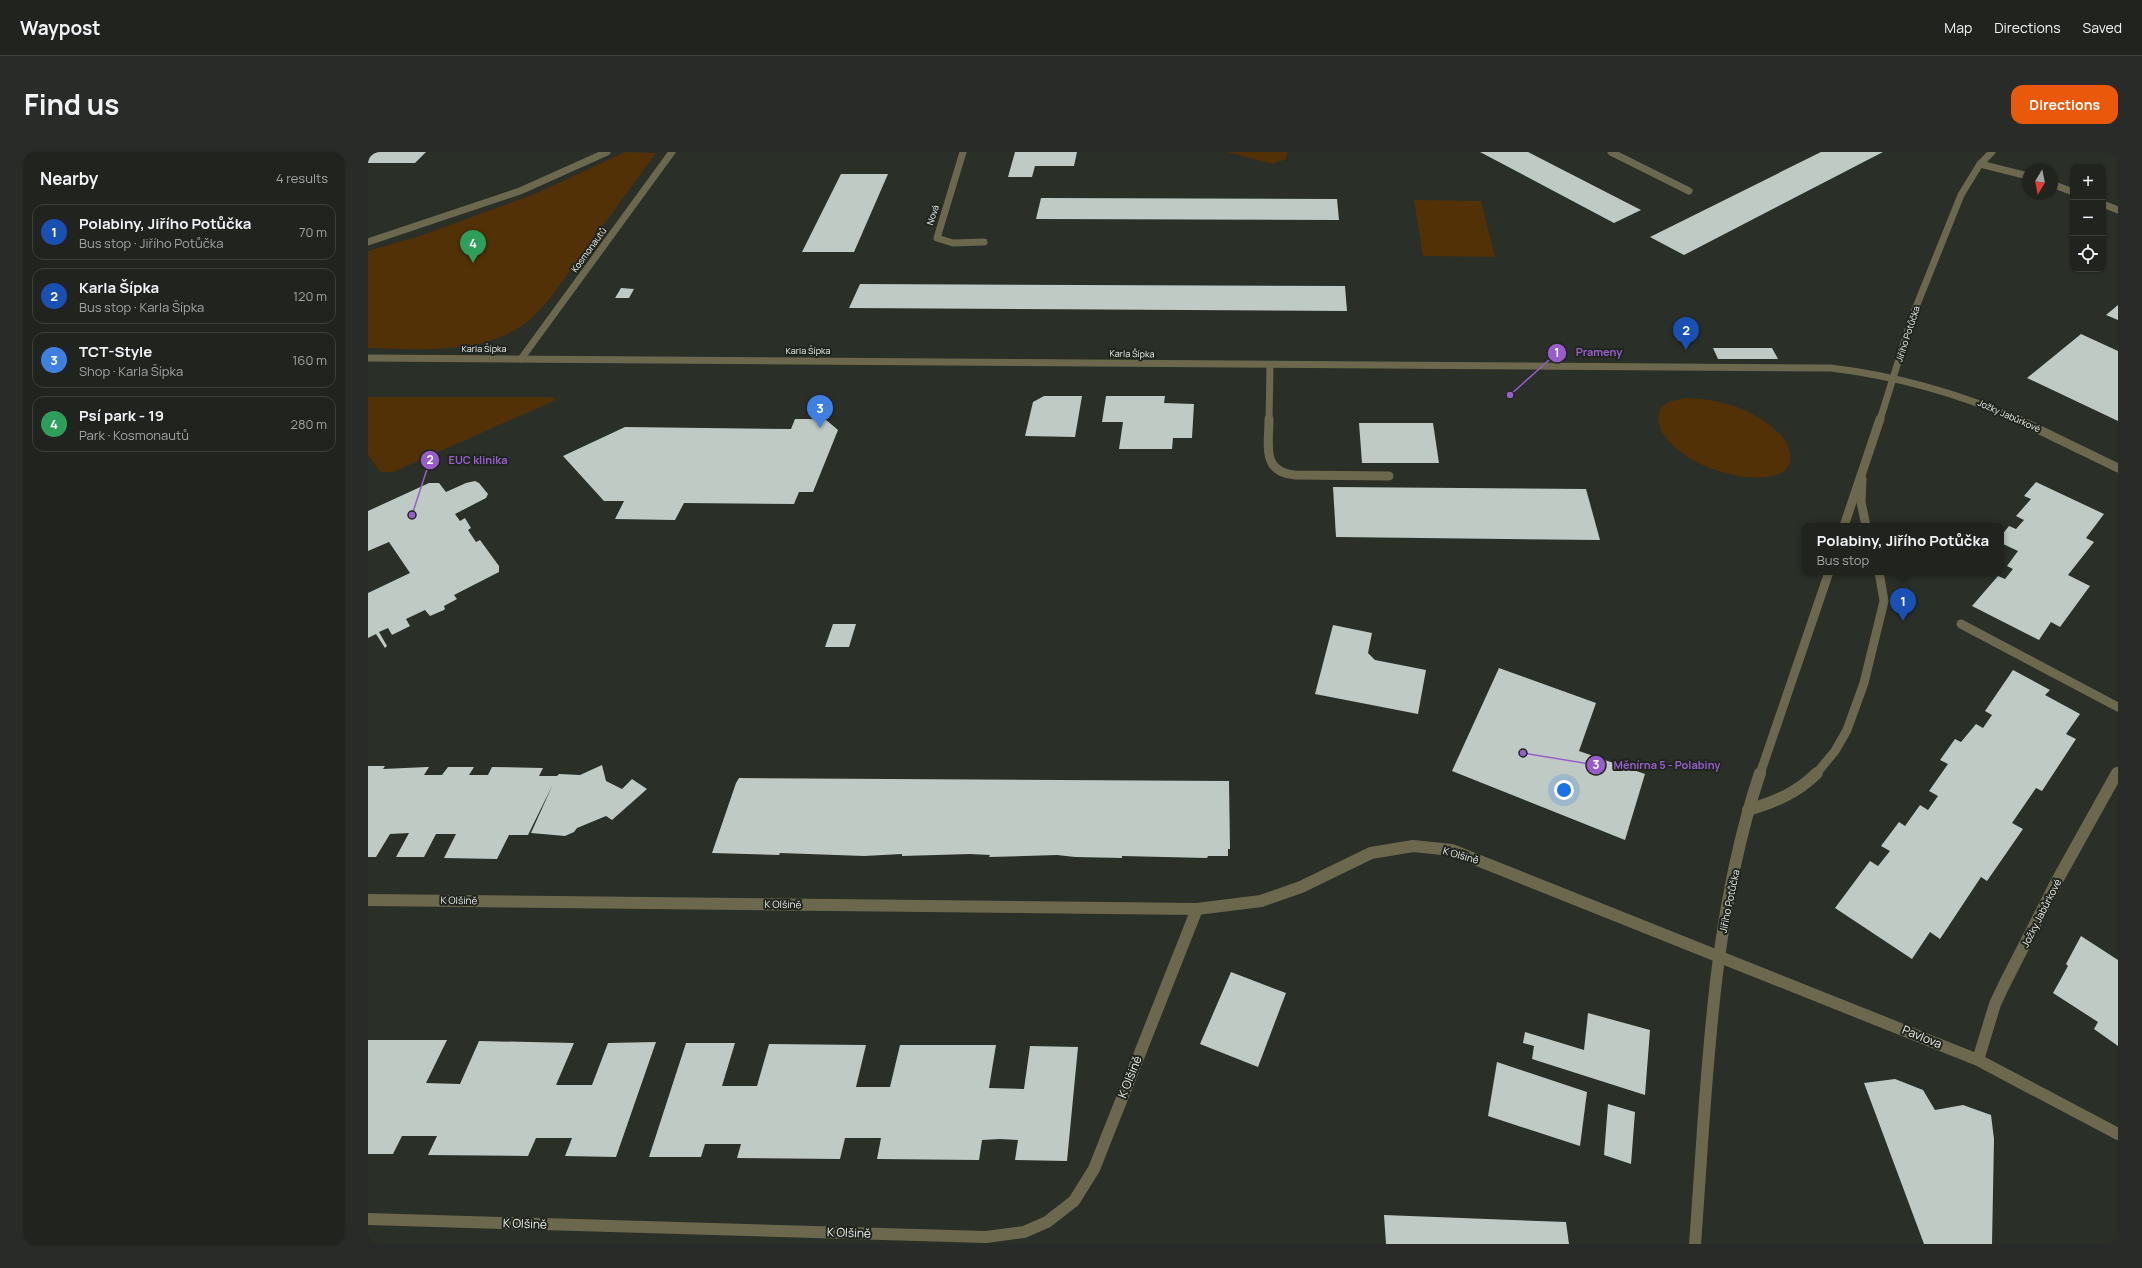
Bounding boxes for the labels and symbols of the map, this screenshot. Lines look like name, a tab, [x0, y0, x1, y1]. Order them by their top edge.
north arrow	[2022, 164, 2058, 200]
street label: Nová	[923, 203, 942, 227]
street label: Kosmonautů	[568, 225, 609, 275]
pin: 4	[460, 230, 486, 263]
street label: Jiřího Potůčka	[1892, 304, 1923, 364]
pin: 2	[1673, 317, 1699, 350]
callout: Prameny	[1547, 341, 1630, 364]
street label: Karla Šípka	[462, 342, 506, 355]
street label: Karla Šípka	[786, 344, 830, 357]
text: 1	[1554, 344, 1560, 361]
text: Prameny	[1576, 344, 1623, 359]
street label: Karla Šípka	[1109, 347, 1155, 360]
pin: 3	[807, 395, 833, 428]
street label: Jožky Jabůrkové	[1976, 396, 2043, 435]
callout: EUC klinika	[420, 448, 515, 471]
text: 2	[426, 451, 434, 468]
text: EUC klinika	[449, 452, 508, 467]
pin: 1	[1890, 588, 1916, 621]
callout: Měnírna 5 - Polabiny	[1586, 754, 1729, 777]
text: 3	[1593, 756, 1600, 773]
text: Měnírna 5 - Polabiny	[1614, 757, 1721, 772]
your location	[1554, 780, 1574, 800]
street label: K Olšině	[1441, 843, 1481, 867]
street label: Jiřího Potůčka	[1715, 868, 1743, 934]
street label: Jožky Jabůrkové	[2018, 876, 2064, 950]
street label: K Olšině	[441, 893, 478, 907]
street label: K Olšině	[765, 897, 802, 911]
street label: Pavlova	[1900, 1021, 1945, 1052]
street label: K Olšině	[1113, 1053, 1146, 1100]
street label: K Olšině	[503, 1214, 547, 1233]
street label: K Olšině	[827, 1223, 871, 1242]

